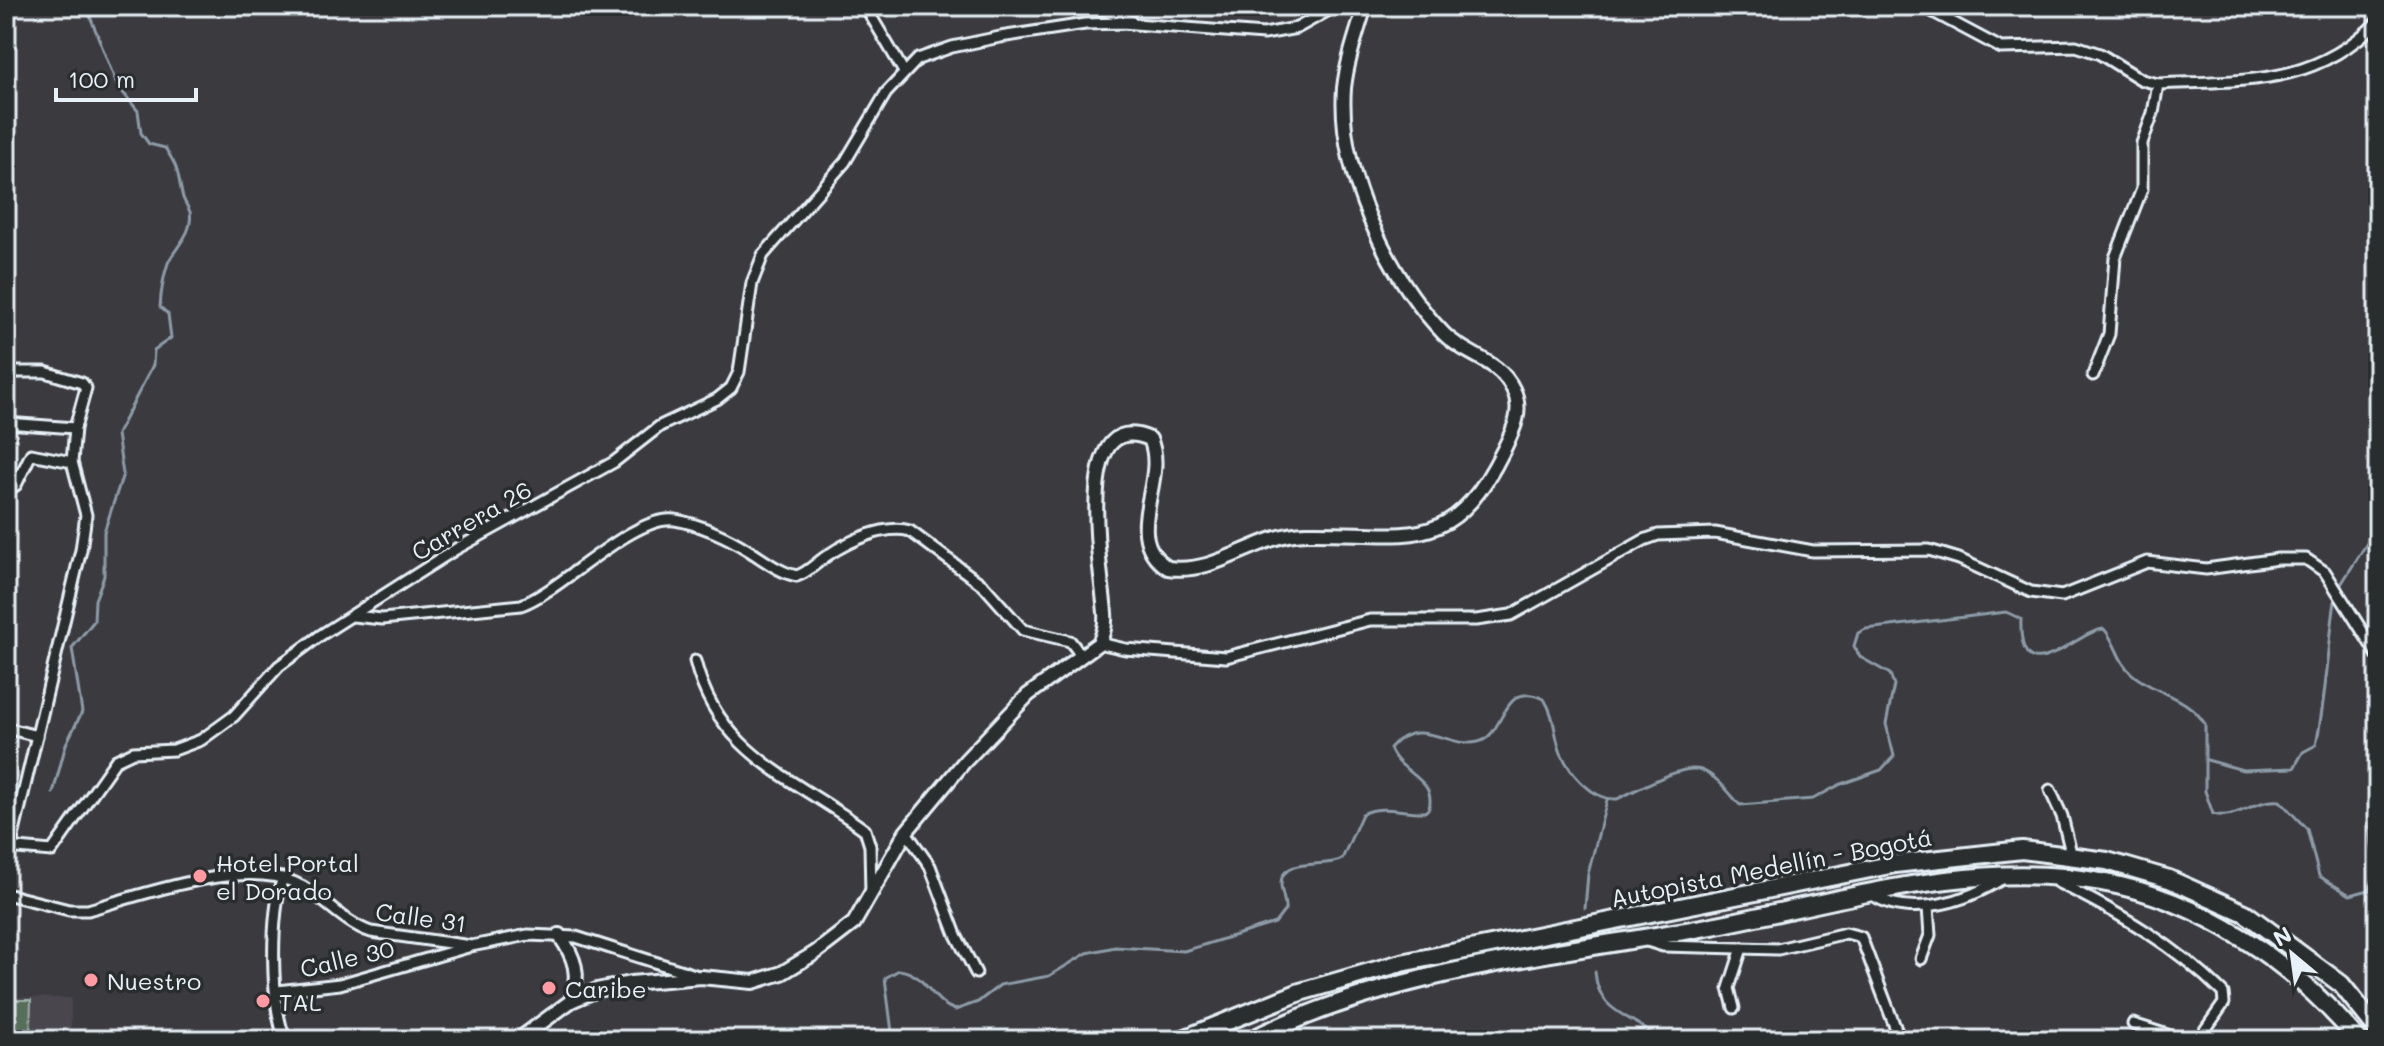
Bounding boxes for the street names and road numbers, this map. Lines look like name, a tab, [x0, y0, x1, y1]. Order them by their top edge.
street label: Carrera 26	[405, 473, 537, 567]
street label: Autopista Medellín - Bogotá	[1608, 821, 1934, 913]
street label: Calle 31	[374, 895, 468, 939]
street label: Calle 30	[297, 932, 397, 984]

